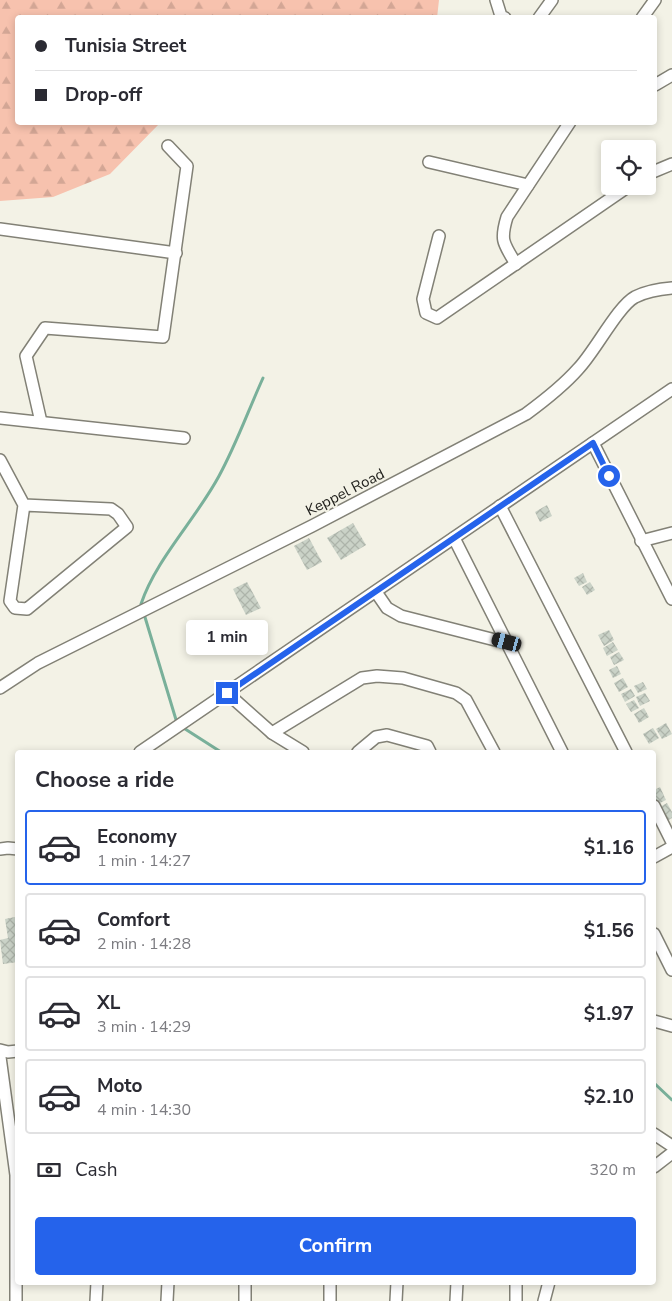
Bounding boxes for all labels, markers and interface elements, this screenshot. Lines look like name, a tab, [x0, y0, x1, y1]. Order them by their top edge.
text: Tunisia Street	[65, 33, 186, 59]
text: Drop-off	[65, 82, 142, 108]
map controls	[601, 140, 656, 195]
button: locate	[601, 140, 656, 195]
street label: Keppel Road	[302, 464, 388, 520]
route start	[598, 465, 620, 487]
callout: 1 min	[186, 620, 268, 656]
text: 1 min	[206, 626, 248, 648]
car	[490, 631, 523, 653]
route end	[216, 682, 238, 704]
text: Choose a ride	[35, 765, 174, 795]
text: Economy	[97, 824, 177, 850]
icon: car	[37, 825, 82, 870]
text: $1.16	[584, 835, 634, 861]
text: 1 min · 14:27	[97, 850, 191, 872]
text: Comfort	[97, 907, 170, 933]
icon: car	[37, 908, 82, 953]
text: $1.56	[584, 918, 634, 944]
text: 2 min · 14:28	[97, 933, 191, 955]
text: XL	[97, 990, 120, 1016]
icon: car	[37, 991, 82, 1036]
text: $1.97	[584, 1001, 634, 1027]
text: 3 min · 14:29	[97, 1016, 191, 1038]
text: Moto	[97, 1073, 143, 1099]
icon: car	[37, 1074, 82, 1119]
text: $2.10	[584, 1084, 634, 1110]
text: 4 min · 14:30	[97, 1099, 191, 1121]
icon: cash	[35, 1156, 63, 1184]
text: Cash	[75, 1157, 117, 1183]
text: 320 m	[589, 1159, 636, 1181]
button: Confirm	[35, 1217, 636, 1275]

